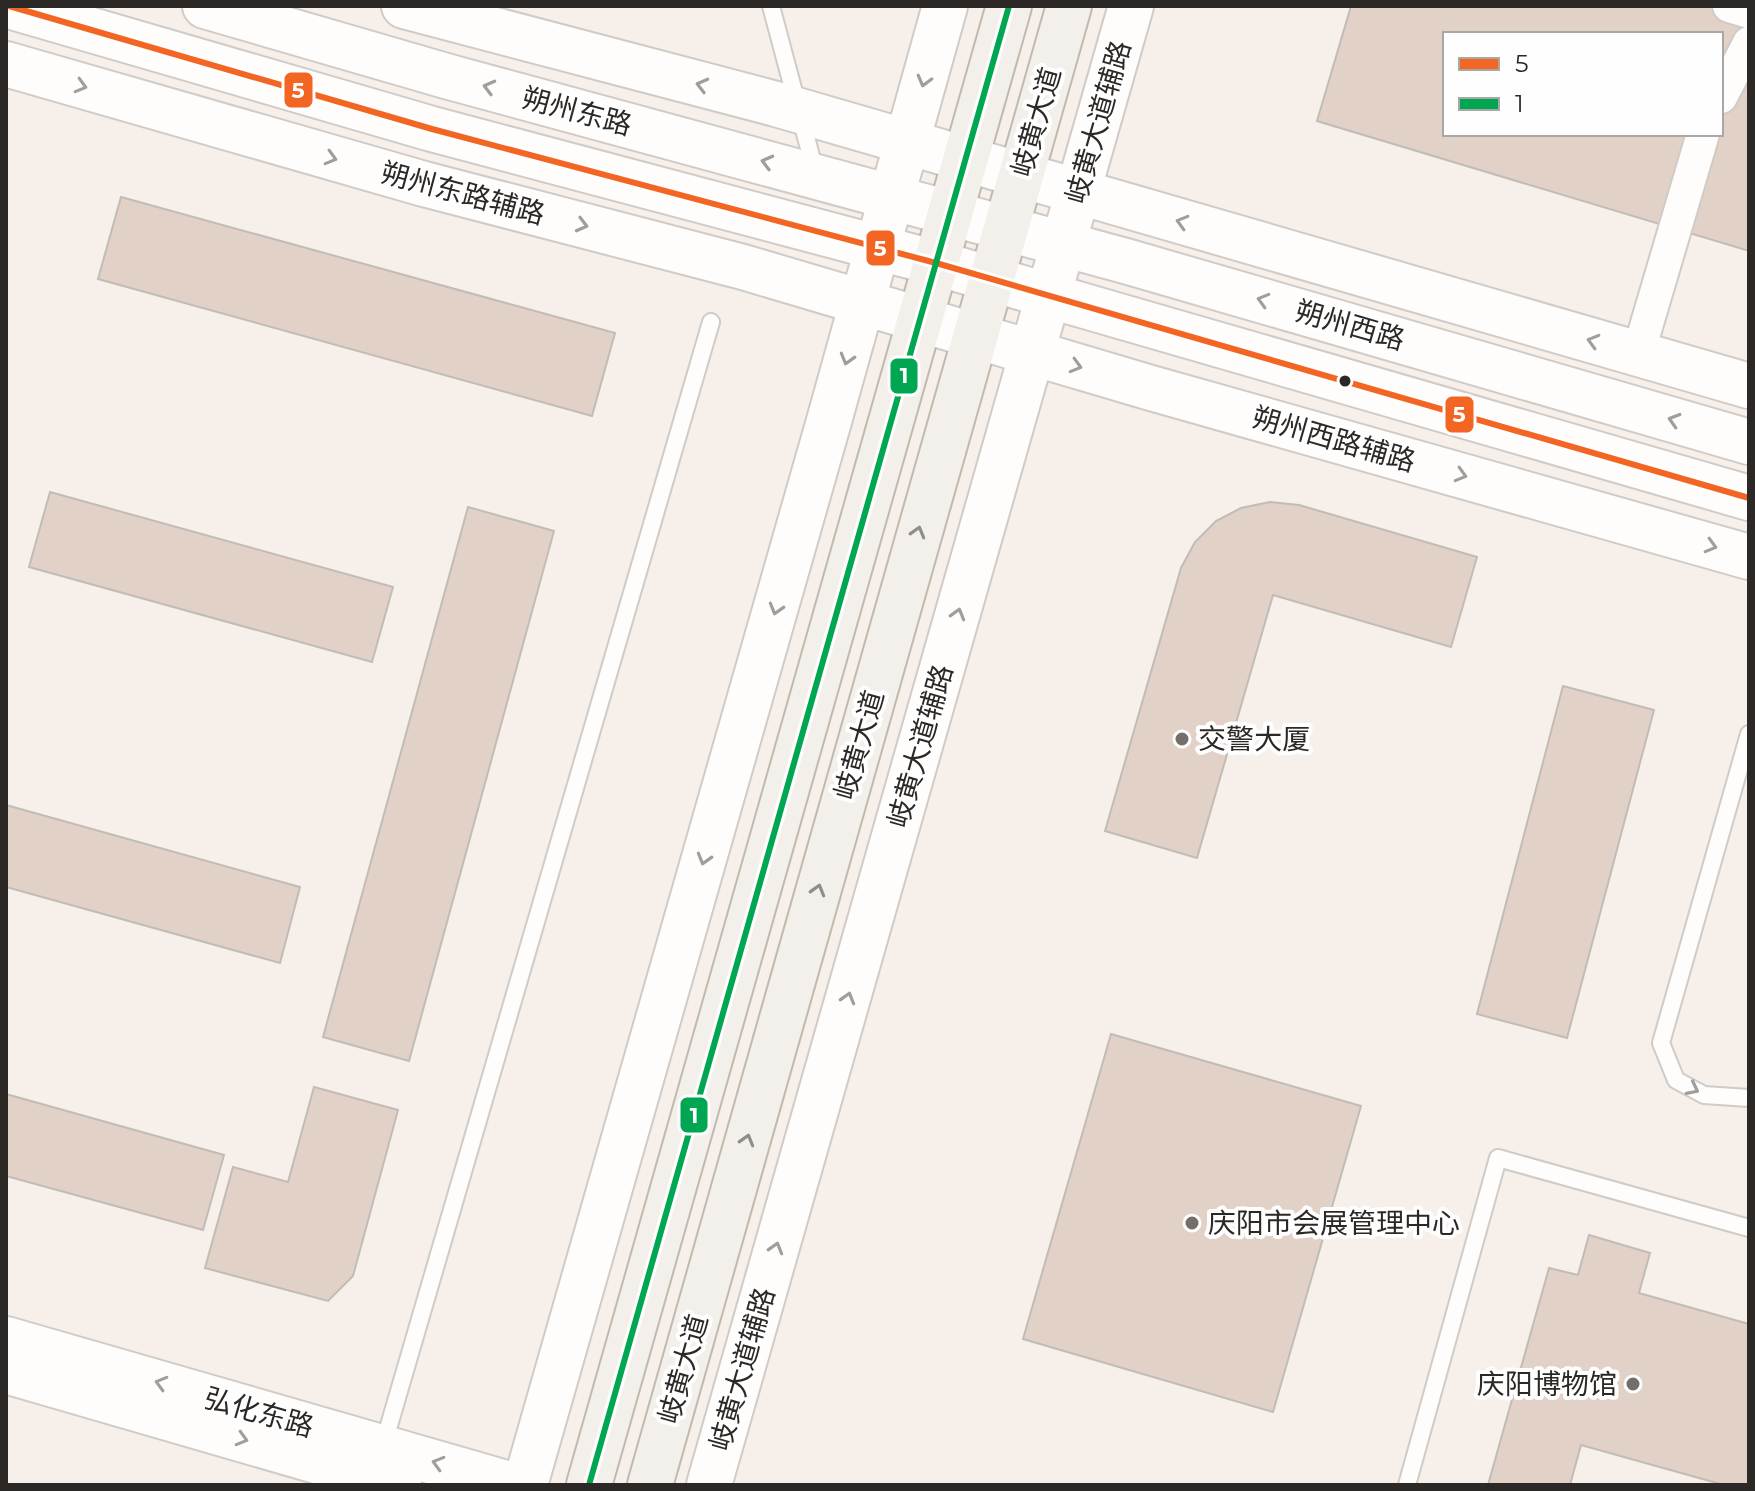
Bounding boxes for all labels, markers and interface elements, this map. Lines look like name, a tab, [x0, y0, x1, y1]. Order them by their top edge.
legend	[1443, 32, 1723, 136]
street label: 岐黄大道辅路	[1059, 37, 1137, 207]
text: 5	[1515, 49, 1529, 78]
street label: 岐黄大道	[1004, 63, 1068, 181]
line badge: 5	[283, 71, 314, 109]
one-way arrow	[917, 74, 933, 88]
one-way arrow	[73, 77, 87, 93]
text: 5	[291, 77, 305, 104]
one-way arrow	[695, 78, 709, 95]
one-way arrow	[483, 80, 497, 97]
street label: 朔州东路	[519, 80, 635, 142]
text: 1	[1515, 89, 1524, 118]
one-way arrow	[323, 148, 337, 165]
street label: 朔州东路辅路	[377, 155, 549, 231]
one-way arrow	[761, 155, 775, 171]
one-way arrow	[1176, 215, 1190, 231]
one-way arrow	[574, 216, 588, 232]
line badge: 5	[865, 229, 896, 267]
text: 5	[873, 235, 887, 262]
one-way arrow	[1257, 293, 1271, 310]
street label: 朔州西路	[1291, 293, 1409, 357]
one-way arrow	[1587, 334, 1601, 350]
one-way arrow	[840, 351, 856, 365]
line badge: 1	[889, 357, 919, 395]
one-way arrow	[1068, 357, 1082, 373]
text: 1	[900, 362, 908, 389]
unlabelled marker	[1337, 373, 1353, 389]
line badge: 5	[1444, 395, 1475, 434]
street label: 朔州西路辅路	[1249, 400, 1419, 478]
text: 5	[1452, 401, 1466, 428]
one-way arrow	[1668, 413, 1682, 429]
one-way arrow	[1453, 466, 1467, 482]
one-way arrow	[909, 526, 926, 540]
one-way arrow	[1703, 537, 1717, 553]
one-way arrow	[769, 601, 785, 615]
one-way arrow	[948, 607, 965, 621]
street label: 岐黄大道辅路	[881, 661, 959, 831]
street label: 岐黄大道	[827, 686, 891, 804]
place label: 交警大厦	[1198, 722, 1310, 756]
marker: 交警大厦	[1173, 730, 1191, 748]
one-way arrow	[697, 851, 713, 865]
one-way arrow	[808, 884, 825, 898]
one-way arrow	[839, 992, 855, 1006]
one-way arrow	[1684, 1079, 1699, 1094]
line badge: 1	[679, 1096, 709, 1134]
text: 1	[690, 1102, 698, 1129]
one-way arrow	[738, 1134, 754, 1148]
place label: 庆阳市会展管理中心	[1208, 1206, 1460, 1240]
marker: 庆阳市会展管理中心	[1183, 1214, 1201, 1232]
one-way arrow	[767, 1242, 783, 1256]
street label: 岐黄大道辅路	[703, 1284, 781, 1454]
street label: 岐黄大道	[651, 1310, 715, 1428]
place label: 庆阳博物馆	[1477, 1367, 1617, 1401]
marker: 庆阳博物馆	[1624, 1375, 1642, 1393]
one-way arrow	[155, 1376, 168, 1393]
street label: 弘化东路	[200, 1380, 318, 1444]
one-way arrow	[235, 1430, 249, 1446]
one-way arrow	[431, 1456, 445, 1472]

